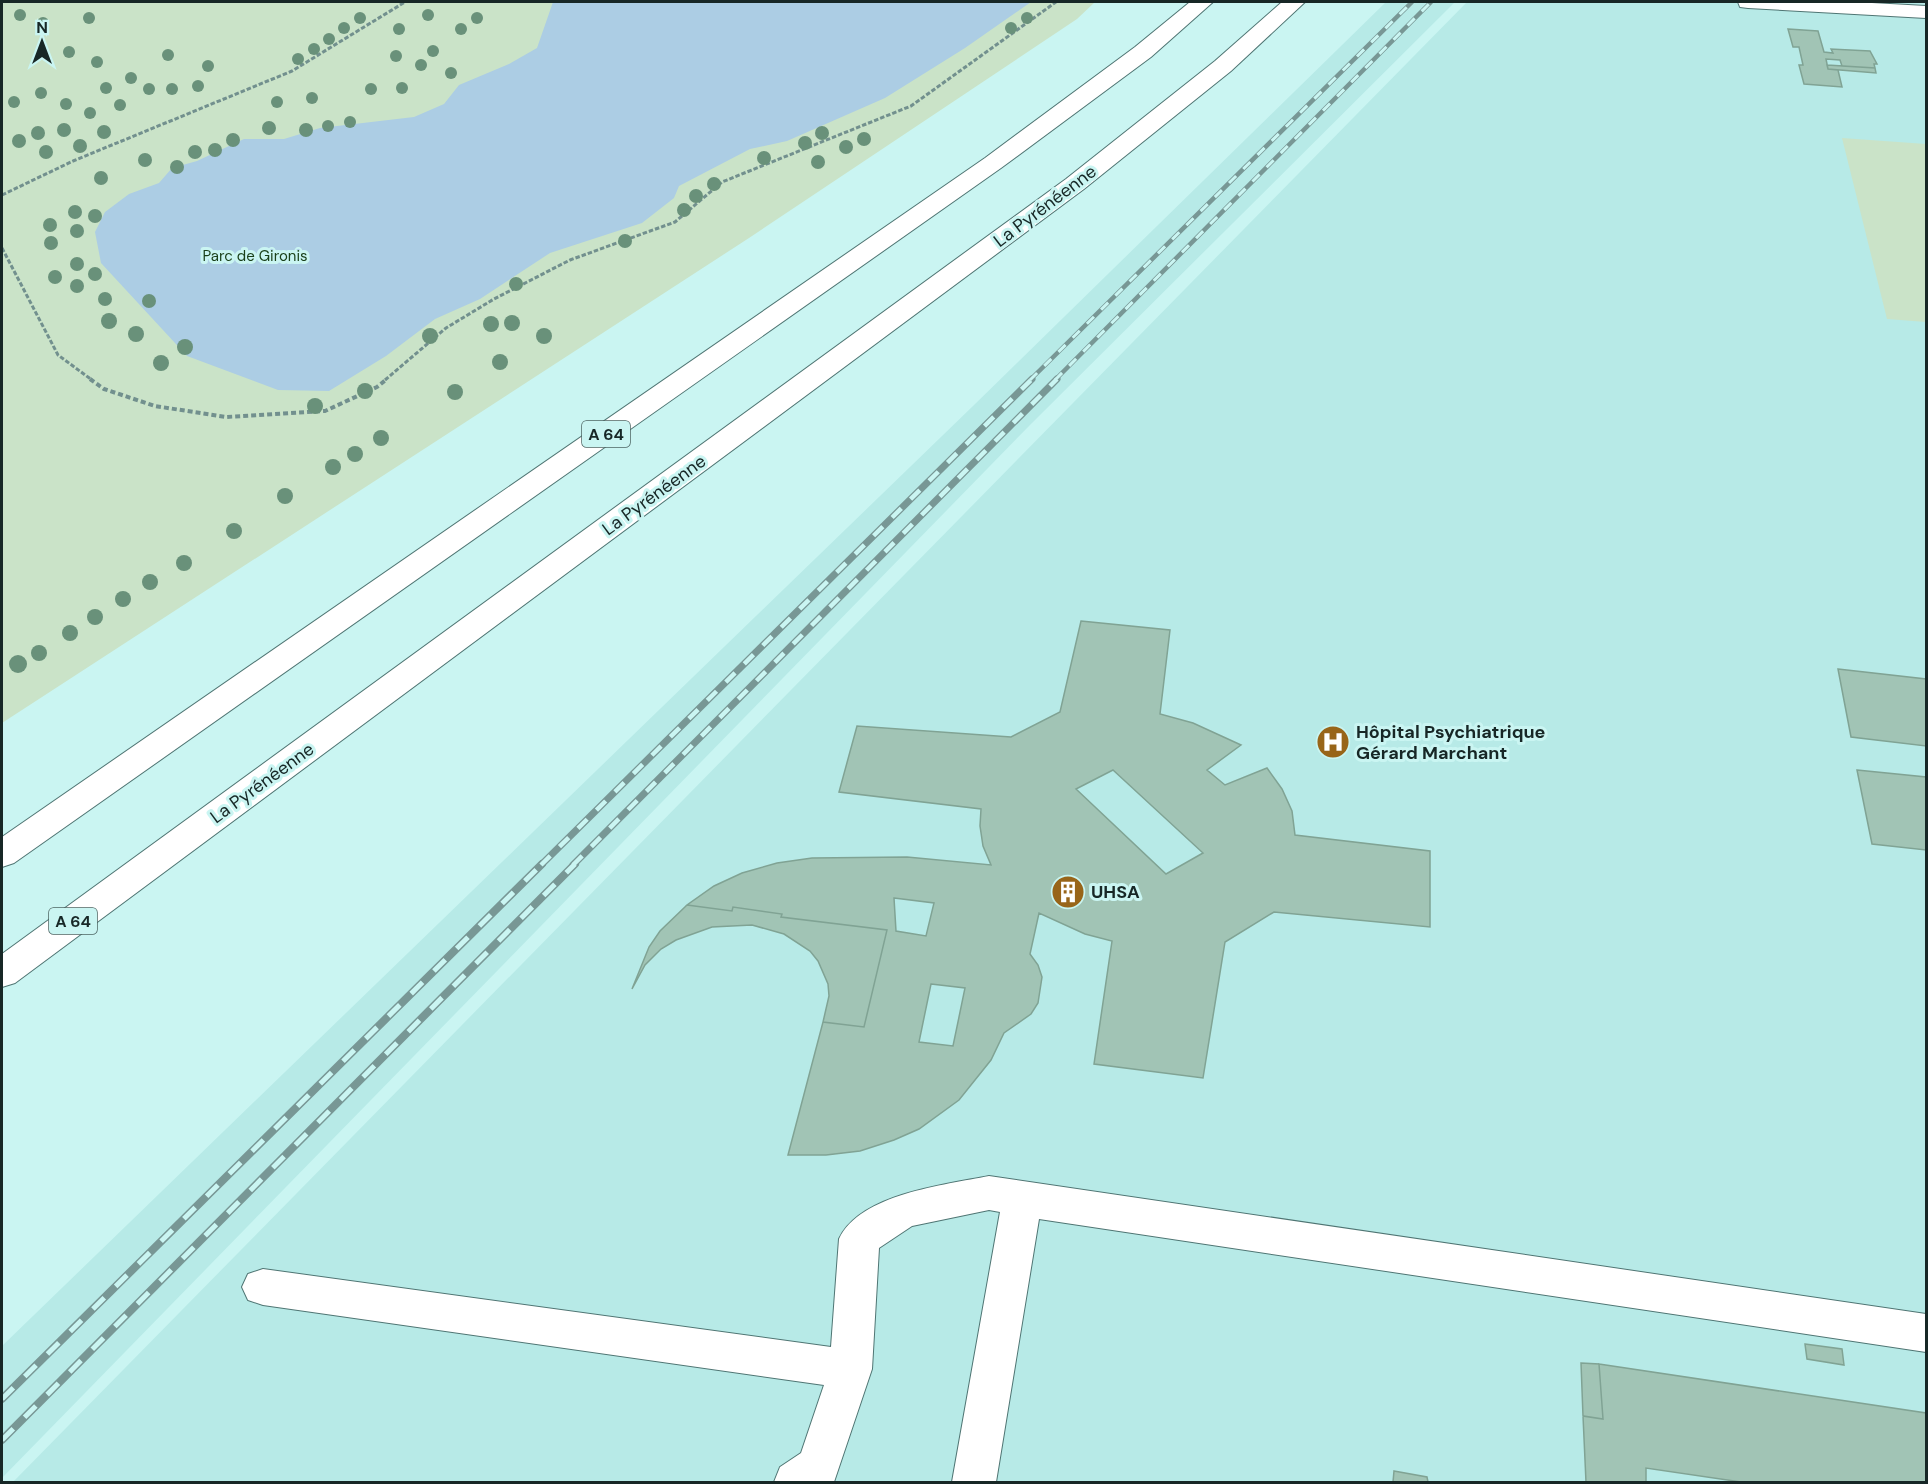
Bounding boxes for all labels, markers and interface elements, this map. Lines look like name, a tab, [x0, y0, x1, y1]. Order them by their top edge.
north arrow	[12, 12, 72, 72]
text: N	[36, 17, 48, 38]
street label: La Pyrénéenne	[989, 159, 1101, 253]
park label: Parc de Gironis	[202, 246, 308, 266]
road number: A 64	[582, 421, 630, 447]
street label: La Pyrénéenne	[597, 449, 711, 541]
place label: Hôpital Psychiatrique Gérard Marchant	[1356, 720, 1546, 765]
hospital icon: Hôpital Psychiatrique Gérard Marchant	[1315, 724, 1351, 760]
street label: La Pyrénéenne	[205, 737, 319, 829]
building icon: UHSA	[1050, 874, 1086, 910]
place label: UHSA	[1091, 880, 1140, 904]
road number: A 64	[49, 908, 97, 934]

